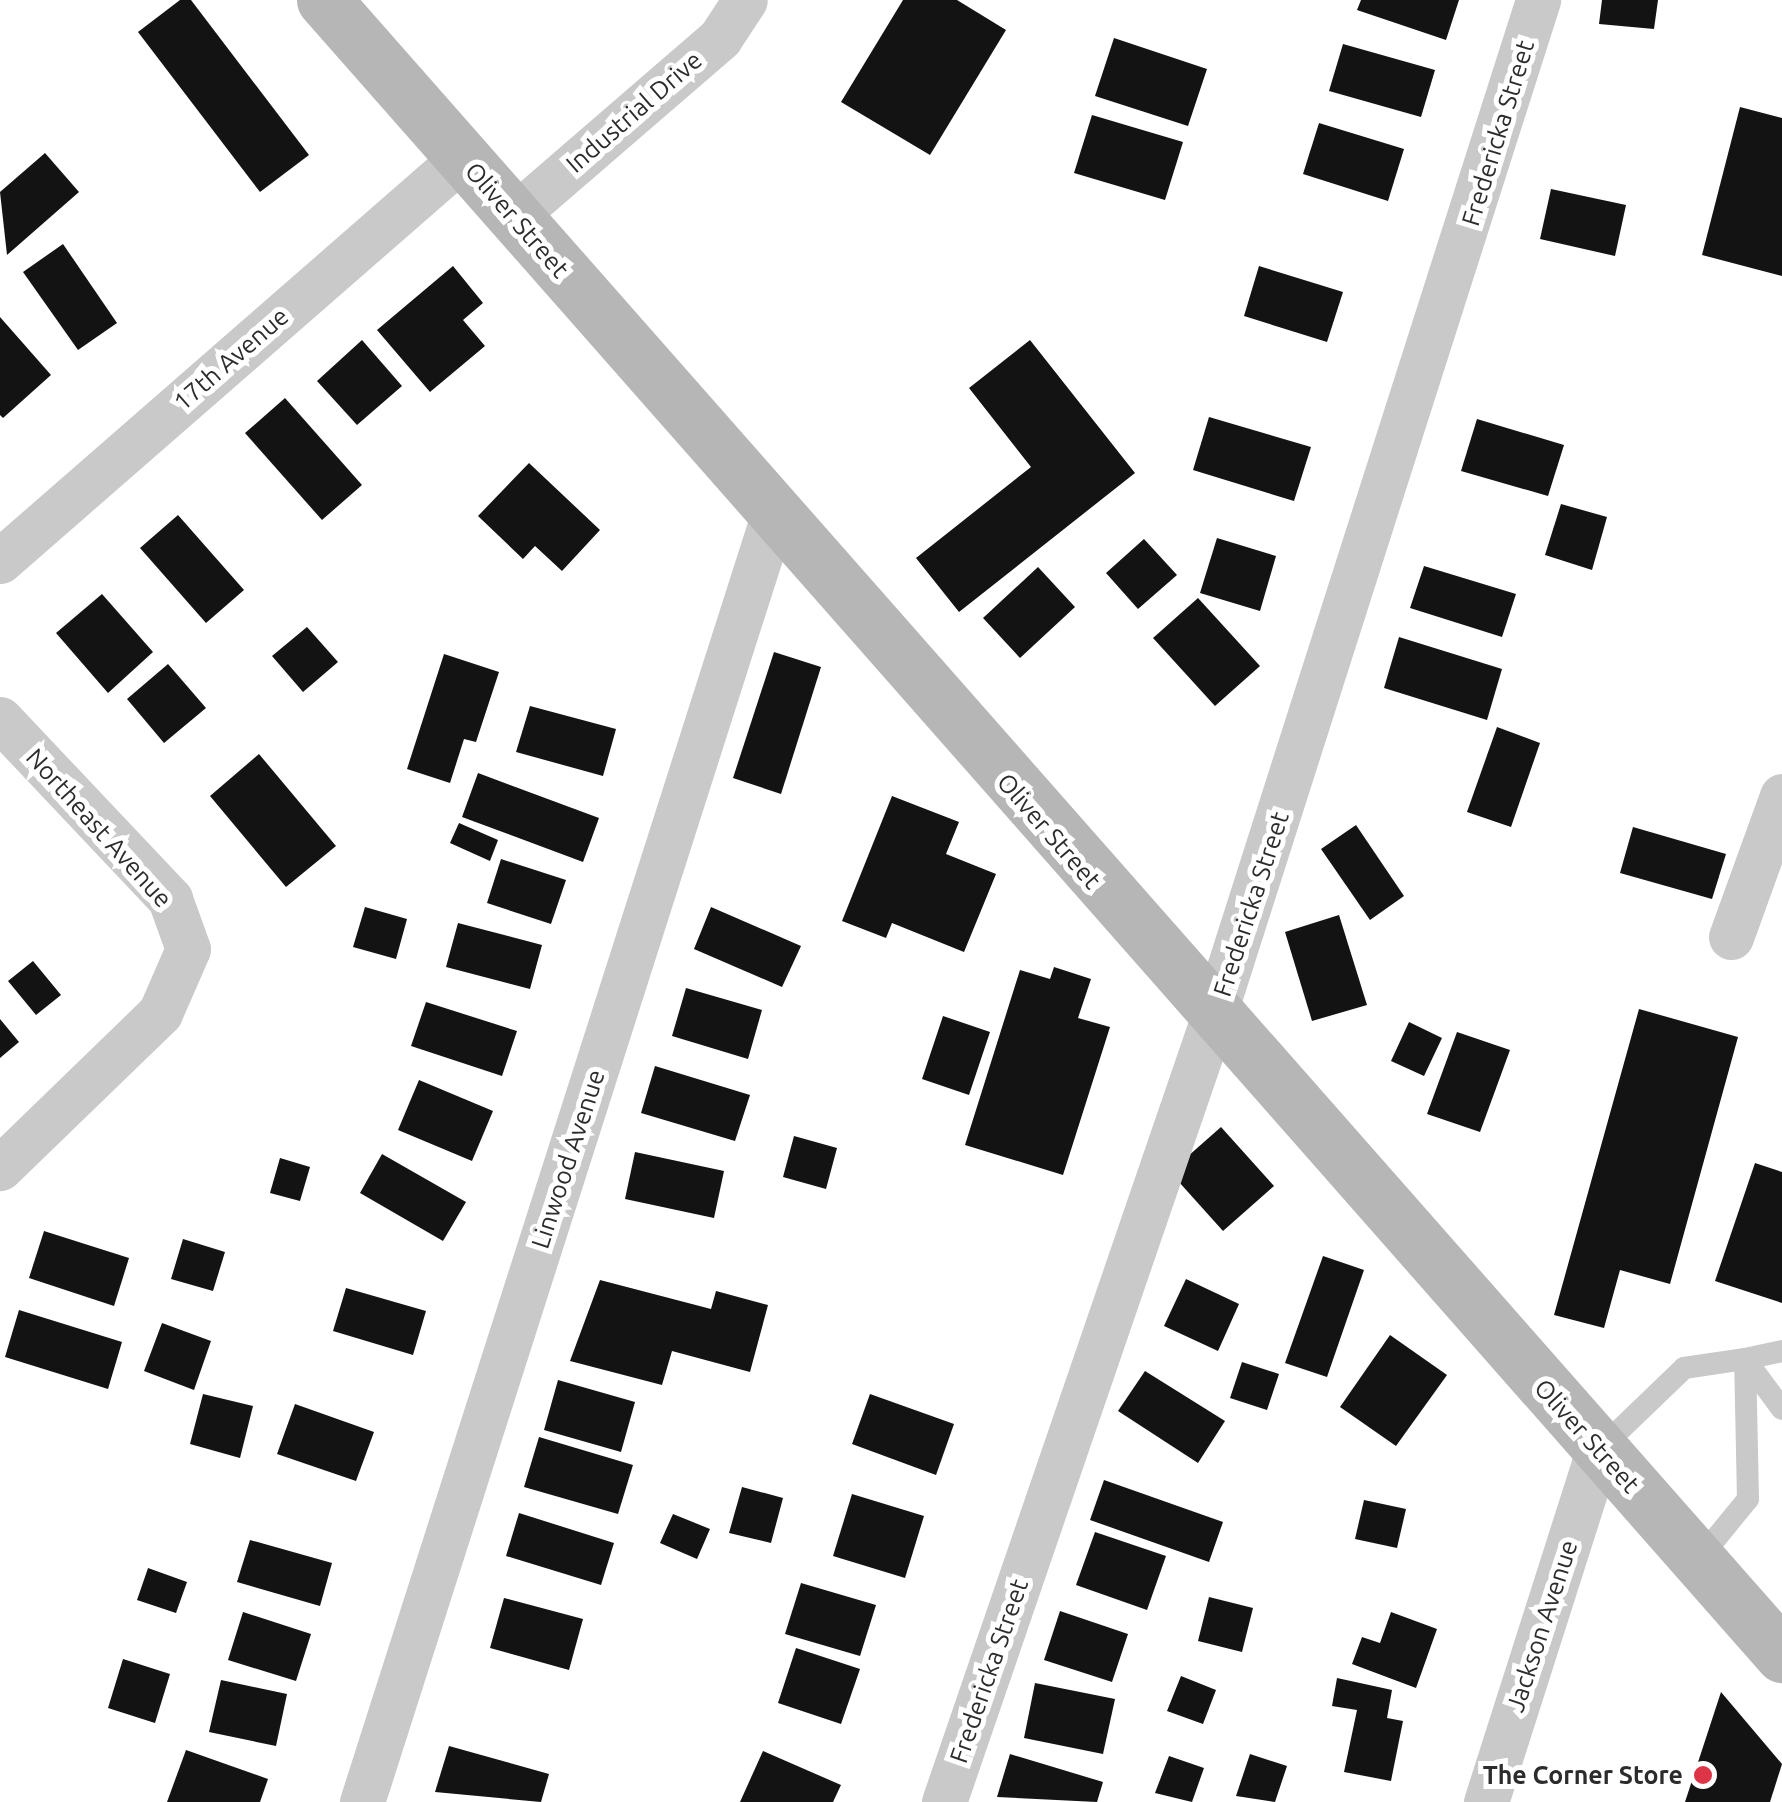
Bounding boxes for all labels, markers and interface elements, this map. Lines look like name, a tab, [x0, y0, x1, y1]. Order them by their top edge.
street label: Fredericka Street	[1456, 37, 1540, 229]
street label: Industrial Drive	[560, 45, 708, 179]
street label: Oliver Street	[459, 156, 575, 284]
street label: 17th Avenue	[167, 301, 295, 417]
street label: Northeast Avenue	[20, 742, 178, 914]
street label: Oliver Street	[991, 767, 1107, 895]
street label: Fredericka Street	[1207, 808, 1295, 1000]
street label: Linwood Avenue	[525, 1066, 611, 1252]
street label: Oliver Street	[1528, 1373, 1646, 1499]
street label: Jackson Avenue	[1500, 1536, 1584, 1716]
street label: Fredericka Street	[943, 1575, 1035, 1767]
place label: The Corner Store	[1483, 1760, 1683, 1790]
marker: The Corner Store	[1692, 1764, 1714, 1786]

